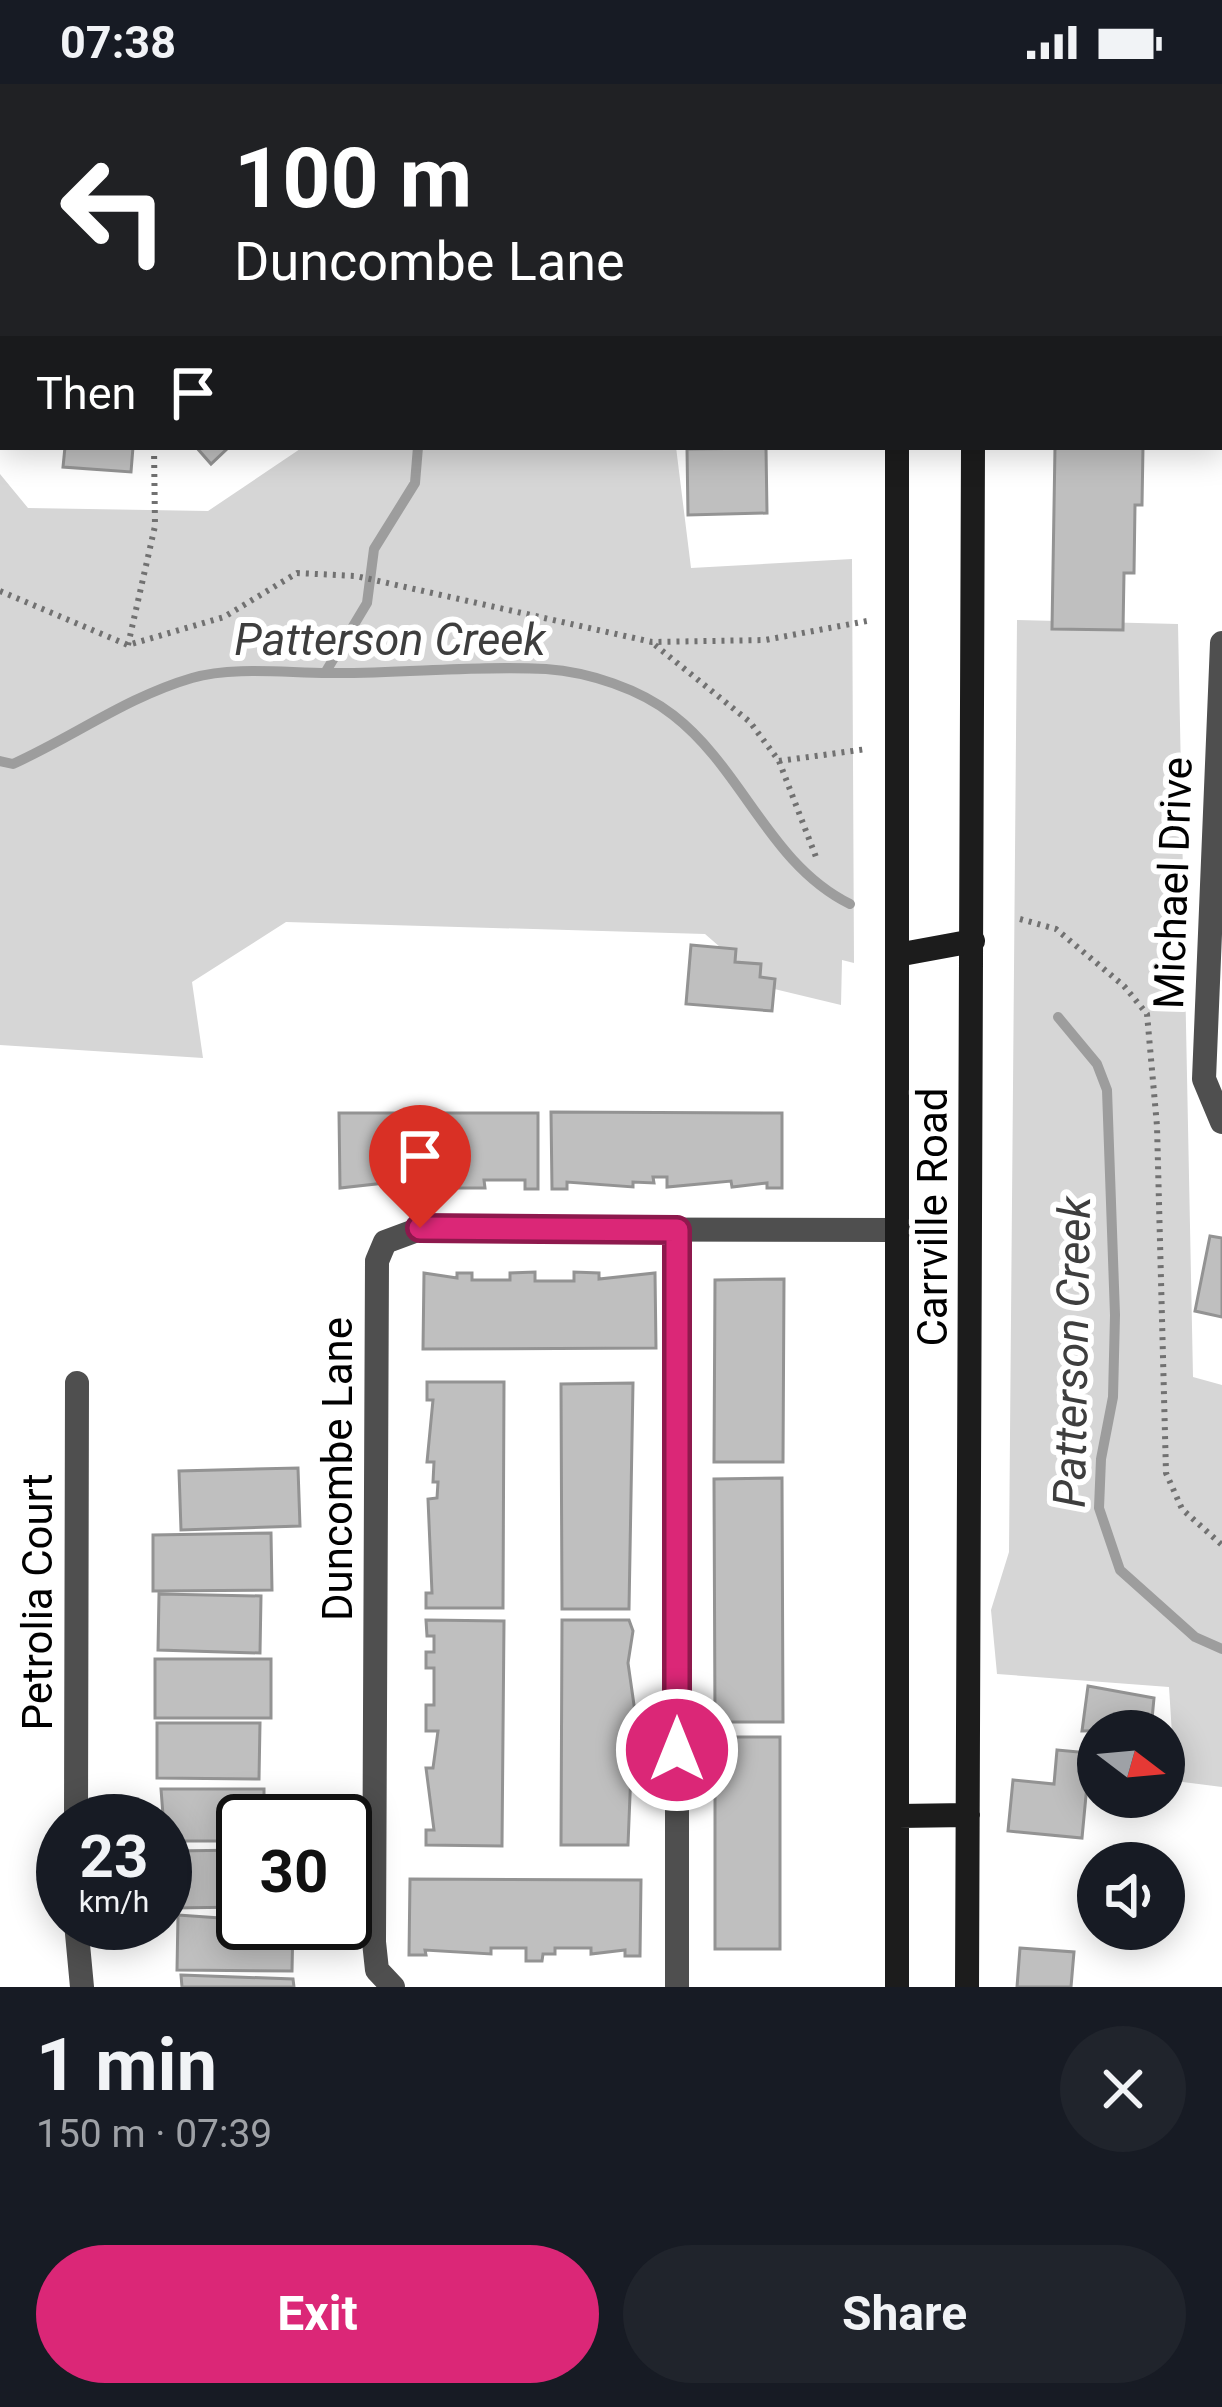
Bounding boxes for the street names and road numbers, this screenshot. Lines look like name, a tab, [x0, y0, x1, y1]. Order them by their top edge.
street label: Michael Drive	[1144, 756, 1202, 1010]
street label: Carrville Road	[908, 1087, 957, 1347]
street label: Duncombe Lane	[313, 1317, 362, 1621]
street label: Petrolia Court	[13, 1473, 62, 1731]

